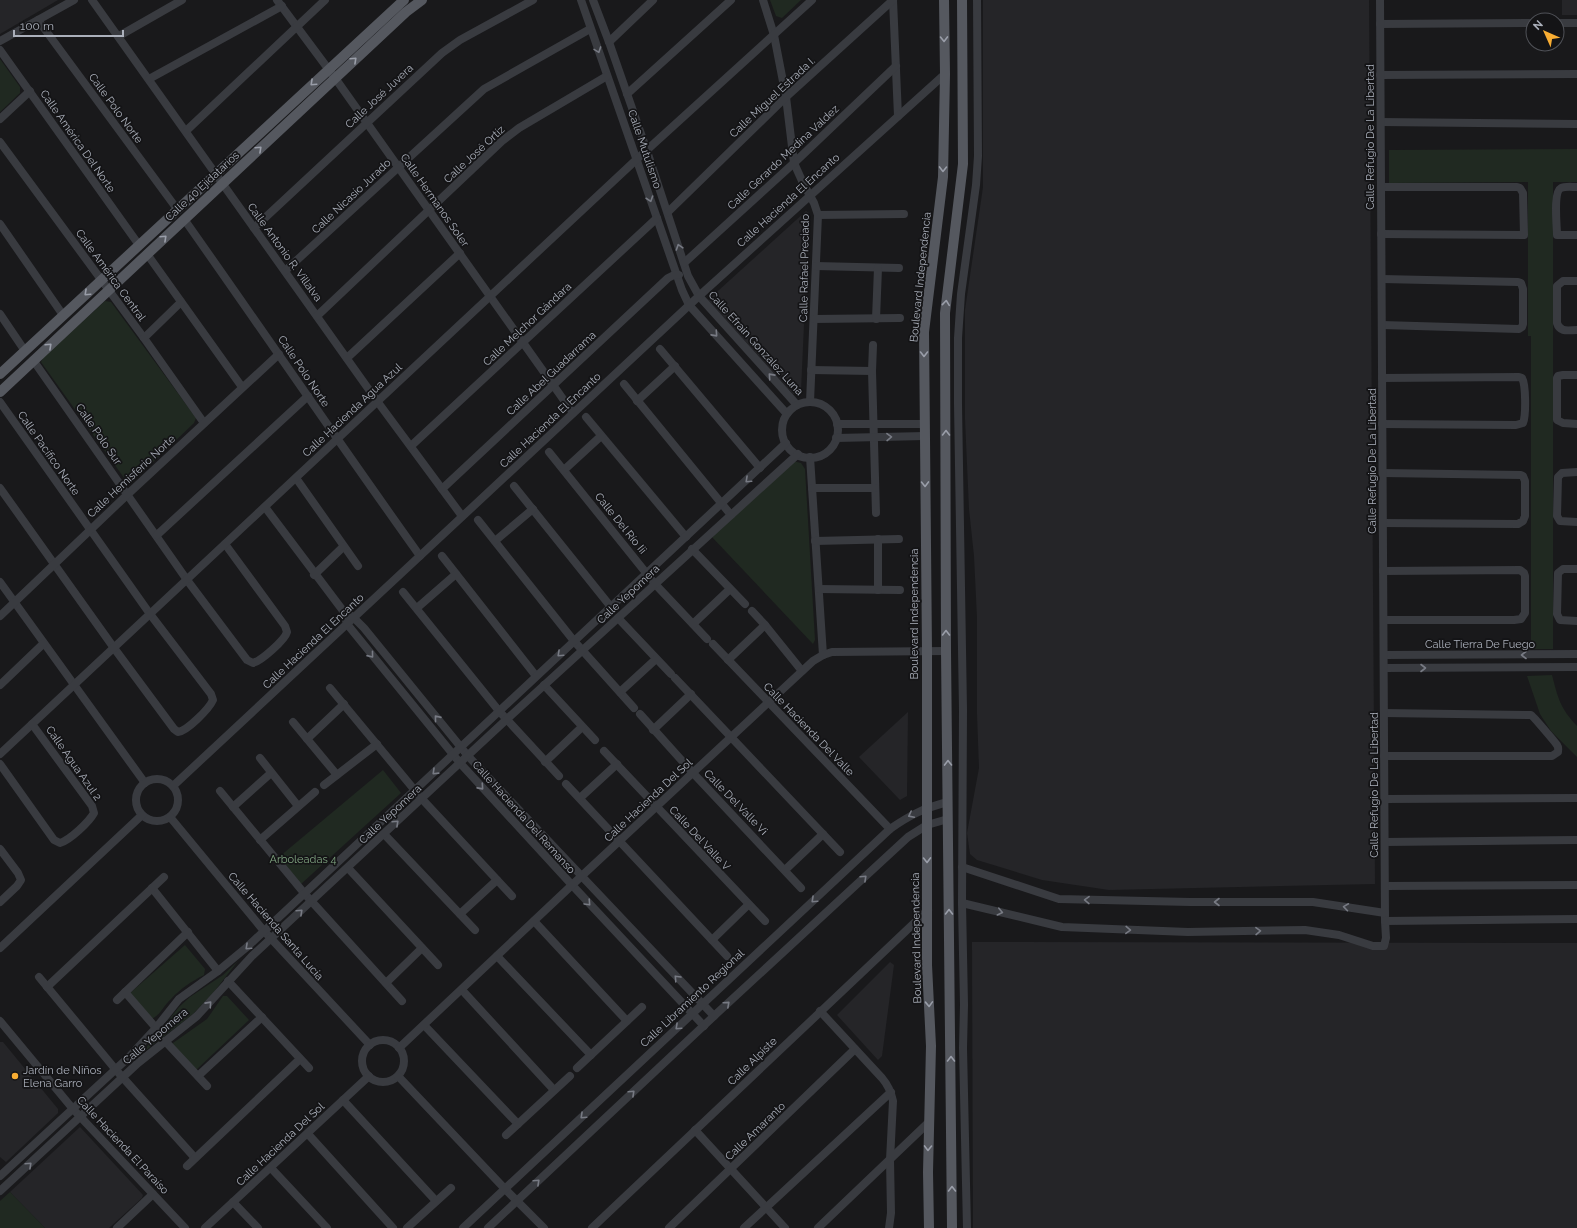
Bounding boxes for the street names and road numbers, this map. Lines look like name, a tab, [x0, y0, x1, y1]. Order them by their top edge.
street label: Calle Miguel Estrada I.	[727, 54, 818, 140]
street label: Calle José Juvera	[343, 62, 416, 131]
street label: Calle Refugio De La Libertad	[1364, 64, 1377, 210]
street label: Calle Polo Norte	[86, 71, 146, 146]
street label: Calle América Del Norte	[37, 88, 118, 196]
street label: Calle Gerardo Medina Valdez	[725, 102, 842, 212]
street label: Calle Mutulismo	[625, 108, 664, 191]
street label: Calle José Ortiz	[441, 122, 508, 186]
street label: Calle 40 Ejidatarios	[163, 149, 242, 224]
street label: Calle Hermanos Soler	[397, 151, 472, 250]
street label: Calle Hacienda El Encanto	[734, 151, 843, 250]
street label: Calle Nicasio Jurado	[309, 156, 394, 236]
street label: Calle Antonio R. Villalva	[244, 201, 325, 304]
street label: Boulevard Independencia	[907, 211, 934, 343]
street label: Calle Rafael Preciado	[797, 213, 812, 322]
street label: Calle América Central	[73, 227, 148, 324]
street label: Calle Melchor Gándara	[480, 280, 574, 369]
street label: Calle Efrain Gonzalez Luna	[705, 289, 806, 398]
street label: Calle Abel Guadarrama	[504, 328, 599, 418]
street label: Calle Polo Norte	[275, 333, 333, 410]
street label: Calle Hacienda Agua Azul	[300, 361, 405, 460]
street label: Calle Hacienda El Encanto	[497, 370, 604, 471]
street label: Calle Refugio De La Libertad	[1366, 388, 1379, 534]
street label: Calle Polo Sur	[73, 401, 124, 467]
street label: Calle Pacífico Norte	[15, 409, 83, 498]
street label: Calle Hemisferio Norte	[85, 432, 178, 520]
street label: Calle Del Río Iii	[592, 490, 649, 557]
street label: Boulevard Independencia	[908, 548, 921, 680]
street label: Calle Yepomera	[594, 562, 662, 627]
street label: Calle Hacienda El Encanto	[260, 591, 367, 692]
street label: Calle Tierra De Fuego	[1425, 638, 1536, 651]
street label: Calle Hacienda Del Valle	[761, 680, 857, 779]
street label: Calle Refugio De La Libertad	[1368, 712, 1381, 858]
street label: Calle Agua Azul 2	[43, 723, 104, 803]
street label: Calle Hacienda Del Sol	[602, 756, 695, 845]
street label: Calle Hacienda Del Remanso	[469, 758, 578, 877]
street label: Calle Del Valle Vi	[701, 766, 771, 838]
street label: Calle Yepomera	[356, 782, 424, 847]
street label: Calle Del Valle V	[666, 803, 734, 873]
street label: Calle Hacienda Santa Lucía	[225, 870, 326, 983]
street label: Boulevard Independencia	[909, 872, 924, 1004]
street label: Calle Libramiento Regional	[638, 947, 747, 1050]
street label: Calle Yepomera	[120, 1005, 190, 1067]
street label: Calle Alpiste	[725, 1034, 780, 1088]
street label: Calle Hacienda El Paraíso	[74, 1094, 172, 1197]
street label: Calle Amaranto	[723, 1099, 788, 1163]
street label: Calle Hacienda Del Sol	[234, 1100, 327, 1189]

